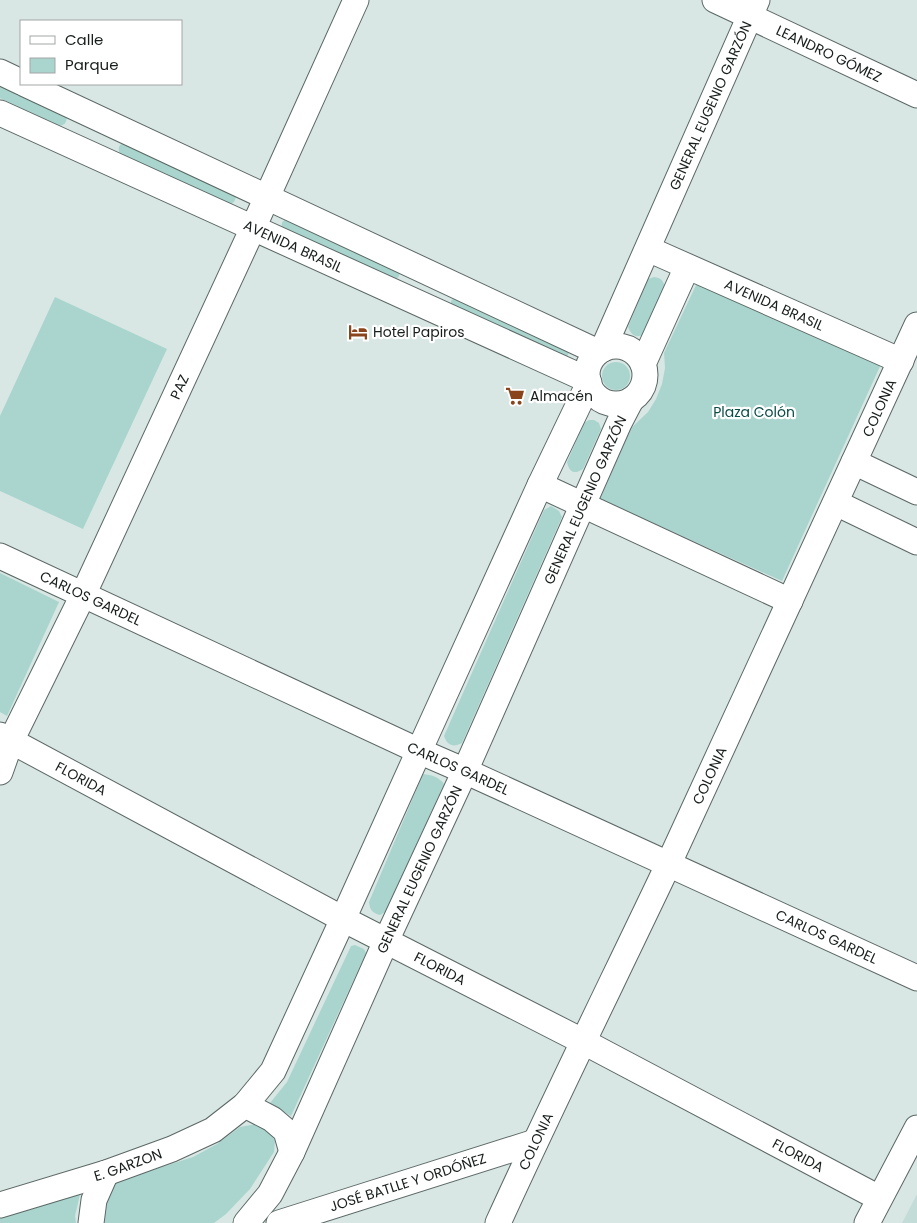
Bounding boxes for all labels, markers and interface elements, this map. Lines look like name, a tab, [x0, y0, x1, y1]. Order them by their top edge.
street label: GENERAL EUGENIO GARZÓN	[664, 18, 756, 193]
legend	[20, 20, 182, 85]
street label: LEANDRO GÓMEZ	[773, 20, 885, 87]
text: Calle	[65, 29, 103, 50]
text: Parque	[65, 54, 118, 75]
street label: AVENIDA BRASIL	[240, 215, 346, 277]
street label: AVENIDA BRASIL	[721, 274, 827, 336]
hotel icon: Hotel Papiros	[347, 321, 369, 343]
place label: Hotel Papiros	[373, 322, 465, 342]
street label: PAZ	[165, 371, 194, 403]
street label: COLONIA	[857, 376, 901, 440]
supermarket icon: Almacén	[504, 385, 526, 407]
place label: Almacén	[530, 386, 593, 406]
park label: Plaza Colón	[713, 402, 795, 422]
street label: GENERAL EUGENIO GARZÓN	[539, 412, 631, 588]
street label: CARLOS GARDEL	[37, 566, 145, 630]
street label: CARLOS GARDEL	[404, 737, 512, 800]
street label: COLONIA	[688, 743, 732, 808]
street label: FLORIDA	[52, 757, 110, 800]
street label: GENERAL EUGENIO GARZÓN	[372, 782, 467, 957]
street label: CARLOS GARDEL	[772, 905, 881, 969]
street label: FLORIDA	[411, 947, 469, 990]
street label: COLONIA	[514, 1109, 558, 1173]
street label: FLORIDA	[769, 1133, 827, 1177]
street label: E. GARZON	[91, 1143, 165, 1186]
street label: JOSÉ BATLLE Y ORDÓÑEZ	[327, 1148, 489, 1216]

